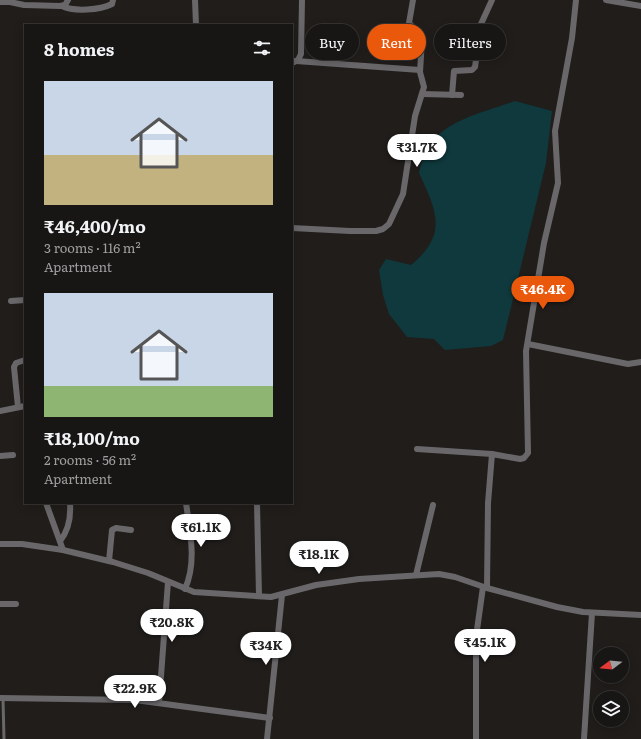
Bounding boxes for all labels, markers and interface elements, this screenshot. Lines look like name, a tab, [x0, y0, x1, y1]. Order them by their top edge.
chip: Buy	[305, 24, 359, 60]
chip: Rent	[367, 24, 426, 60]
chip: Filters	[434, 24, 506, 60]
text: 8 homes	[44, 36, 114, 61]
icon: filters	[251, 37, 273, 59]
icon: home	[123, 107, 195, 179]
pin: ₹31.7K	[384, 134, 450, 168]
text: ₹31.7K	[396, 137, 438, 156]
text: ₹46,400/mo	[44, 213, 146, 238]
text: 3 rooms · 116 m²	[44, 238, 141, 257]
text: Apartment	[44, 257, 112, 276]
pin: ₹46.4K	[510, 276, 576, 310]
text: ₹46.4K	[520, 279, 566, 298]
icon: home	[123, 319, 195, 391]
text: ₹18,100/mo	[44, 425, 140, 450]
text: 2 rooms · 56 m²	[44, 450, 136, 469]
text: Apartment	[44, 469, 112, 488]
pin: ₹61.1K	[168, 514, 234, 548]
text: ₹61.1K	[181, 517, 221, 536]
pin: ₹18.1K	[286, 541, 352, 575]
text: ₹18.1K	[299, 544, 339, 563]
pin: ₹20.8K	[139, 609, 205, 643]
text: ₹20.8K	[149, 612, 195, 631]
pin: ₹45.1K	[452, 629, 518, 663]
pin: ₹34K	[242, 632, 290, 666]
text: ₹45.1K	[464, 632, 506, 651]
text: ₹34K	[249, 635, 283, 654]
north arrow	[593, 647, 629, 683]
map controls	[593, 647, 629, 727]
pin: ₹22.9K	[102, 675, 168, 709]
text: ₹22.9K	[113, 678, 157, 697]
button: layers	[593, 691, 629, 727]

